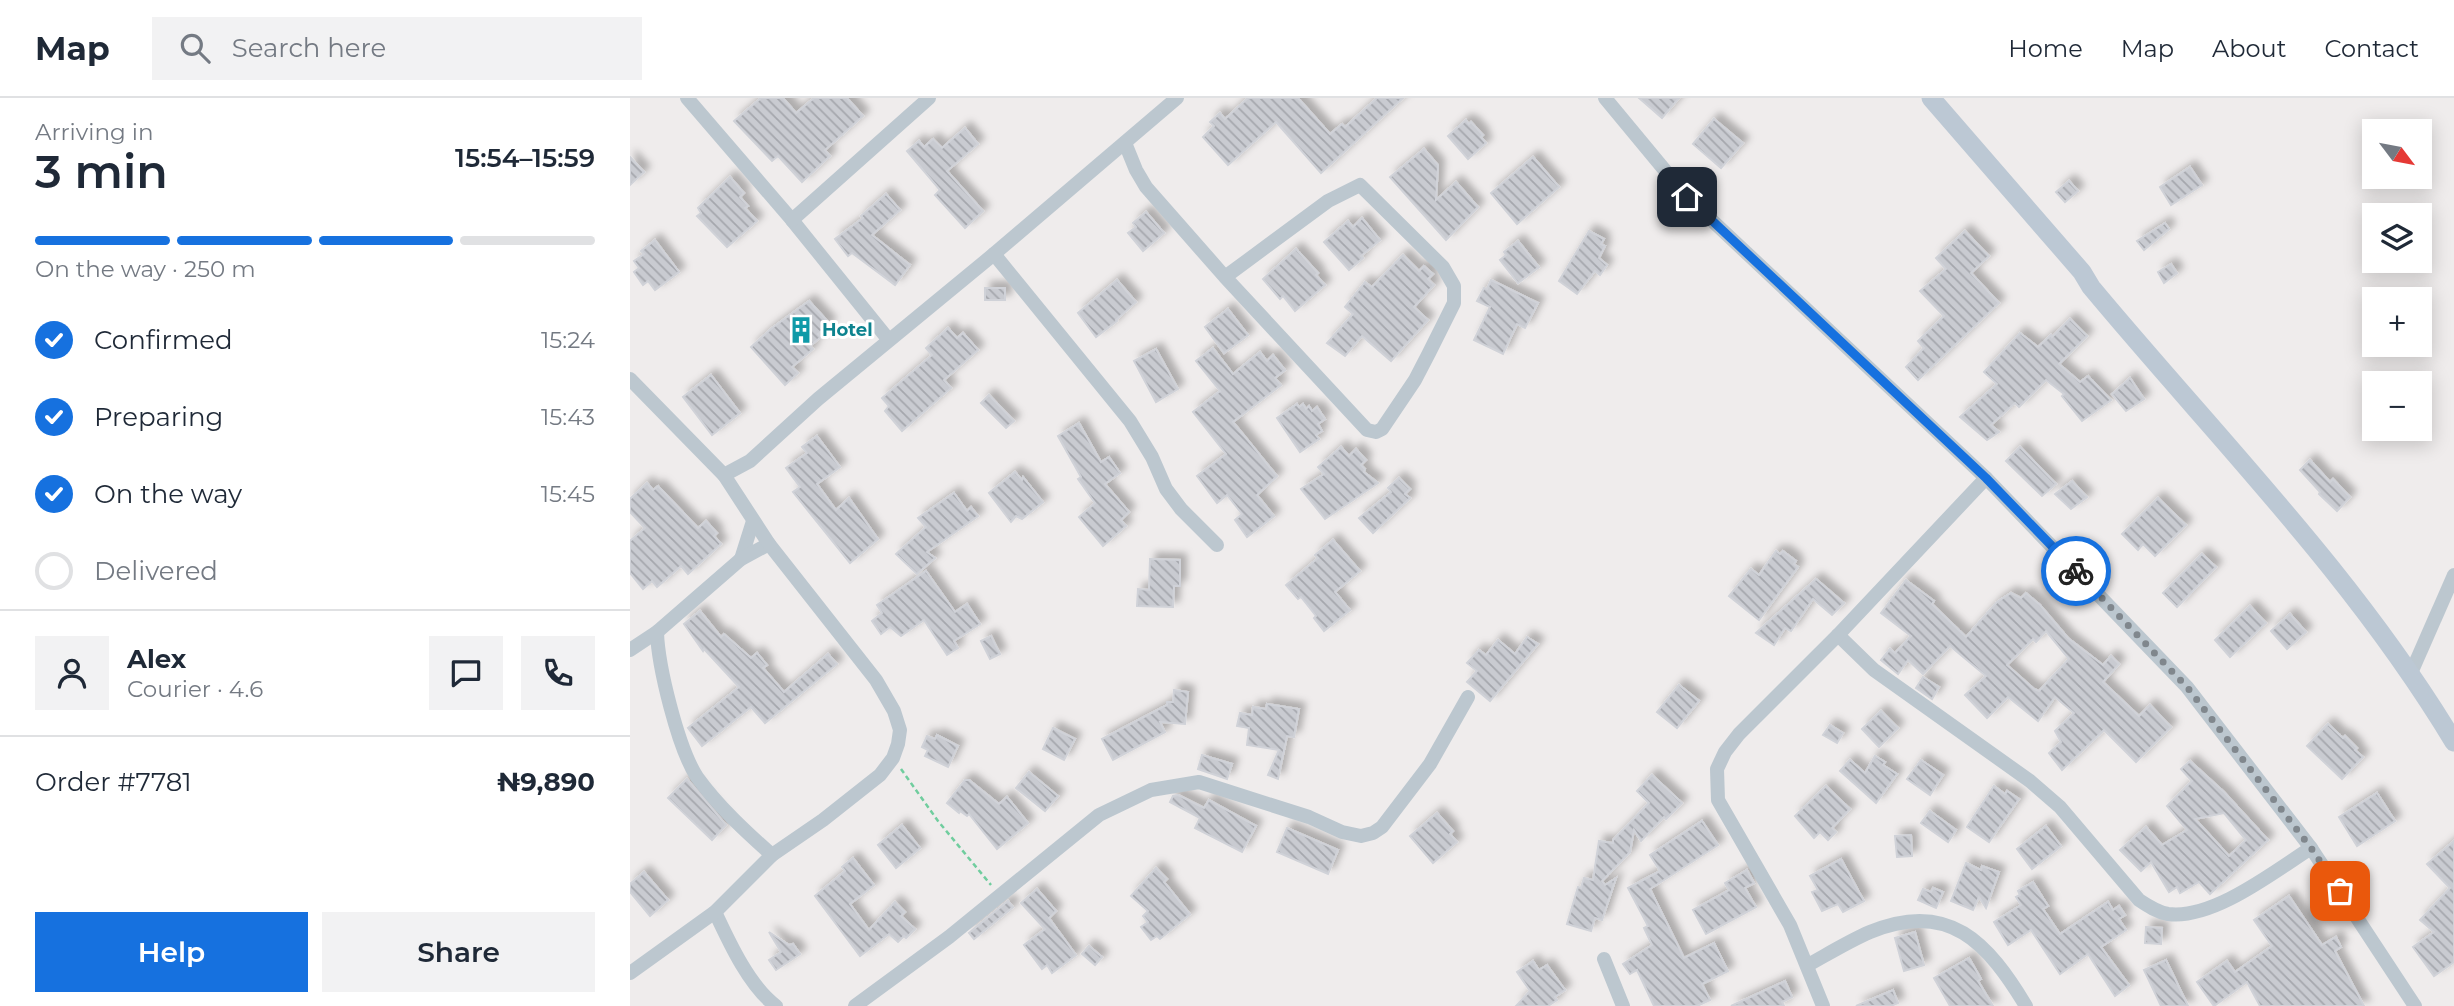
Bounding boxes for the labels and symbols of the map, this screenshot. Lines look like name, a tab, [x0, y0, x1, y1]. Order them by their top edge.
north arrow	[2362, 119, 2432, 189]
pin	[1657, 167, 1717, 227]
building icon: Hotel	[786, 315, 816, 345]
place label: Hotel	[822, 319, 873, 341]
courier	[2041, 536, 2111, 606]
pin	[2310, 861, 2370, 921]

